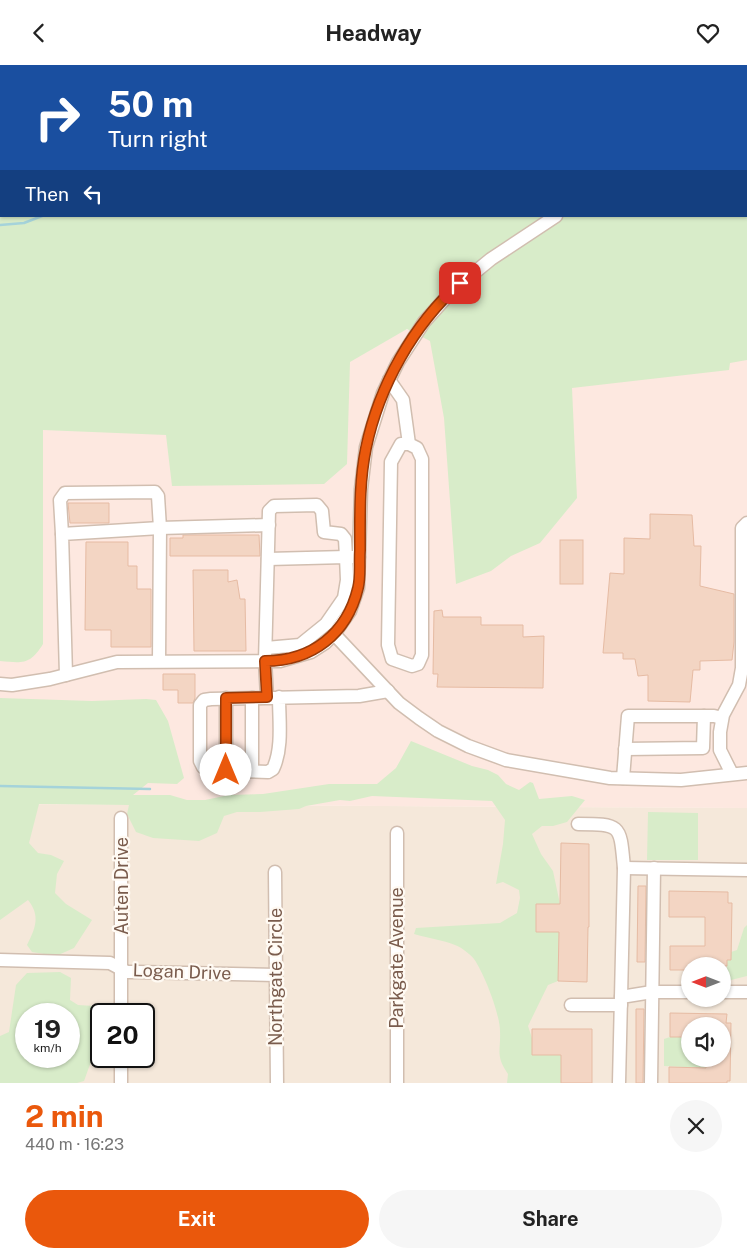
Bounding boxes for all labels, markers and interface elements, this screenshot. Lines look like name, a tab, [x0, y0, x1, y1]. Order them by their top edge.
icon: back	[25, 19, 53, 47]
icon: heart	[694, 19, 722, 47]
text: Headway	[325, 20, 422, 46]
text: 50 m	[108, 84, 193, 125]
icon: right	[25, 85, 90, 150]
text: Turn right	[108, 126, 208, 152]
icon: left	[79, 180, 107, 208]
text: Then	[25, 183, 69, 205]
pin	[439, 262, 481, 304]
icon: arrive	[446, 269, 474, 297]
position arrow	[199, 743, 251, 795]
street label: Auten Drive	[111, 837, 132, 935]
street label: Parkgate Avenue	[386, 887, 407, 1029]
street label: Northgate Circle	[265, 908, 286, 1046]
north arrow	[681, 957, 731, 1007]
map controls	[681, 957, 731, 1067]
street label: Logan Drive	[132, 959, 232, 984]
speed limit sign: 20	[90, 1003, 155, 1068]
text: 19	[34, 1014, 61, 1044]
button: sound	[681, 1017, 731, 1067]
text: km/h	[33, 1041, 62, 1055]
text: 2 min	[25, 1098, 104, 1134]
button: close	[670, 1100, 722, 1152]
text: 440 m · 16:23	[25, 1135, 124, 1154]
button: Exit	[25, 1190, 369, 1248]
button: Share	[379, 1190, 722, 1248]

